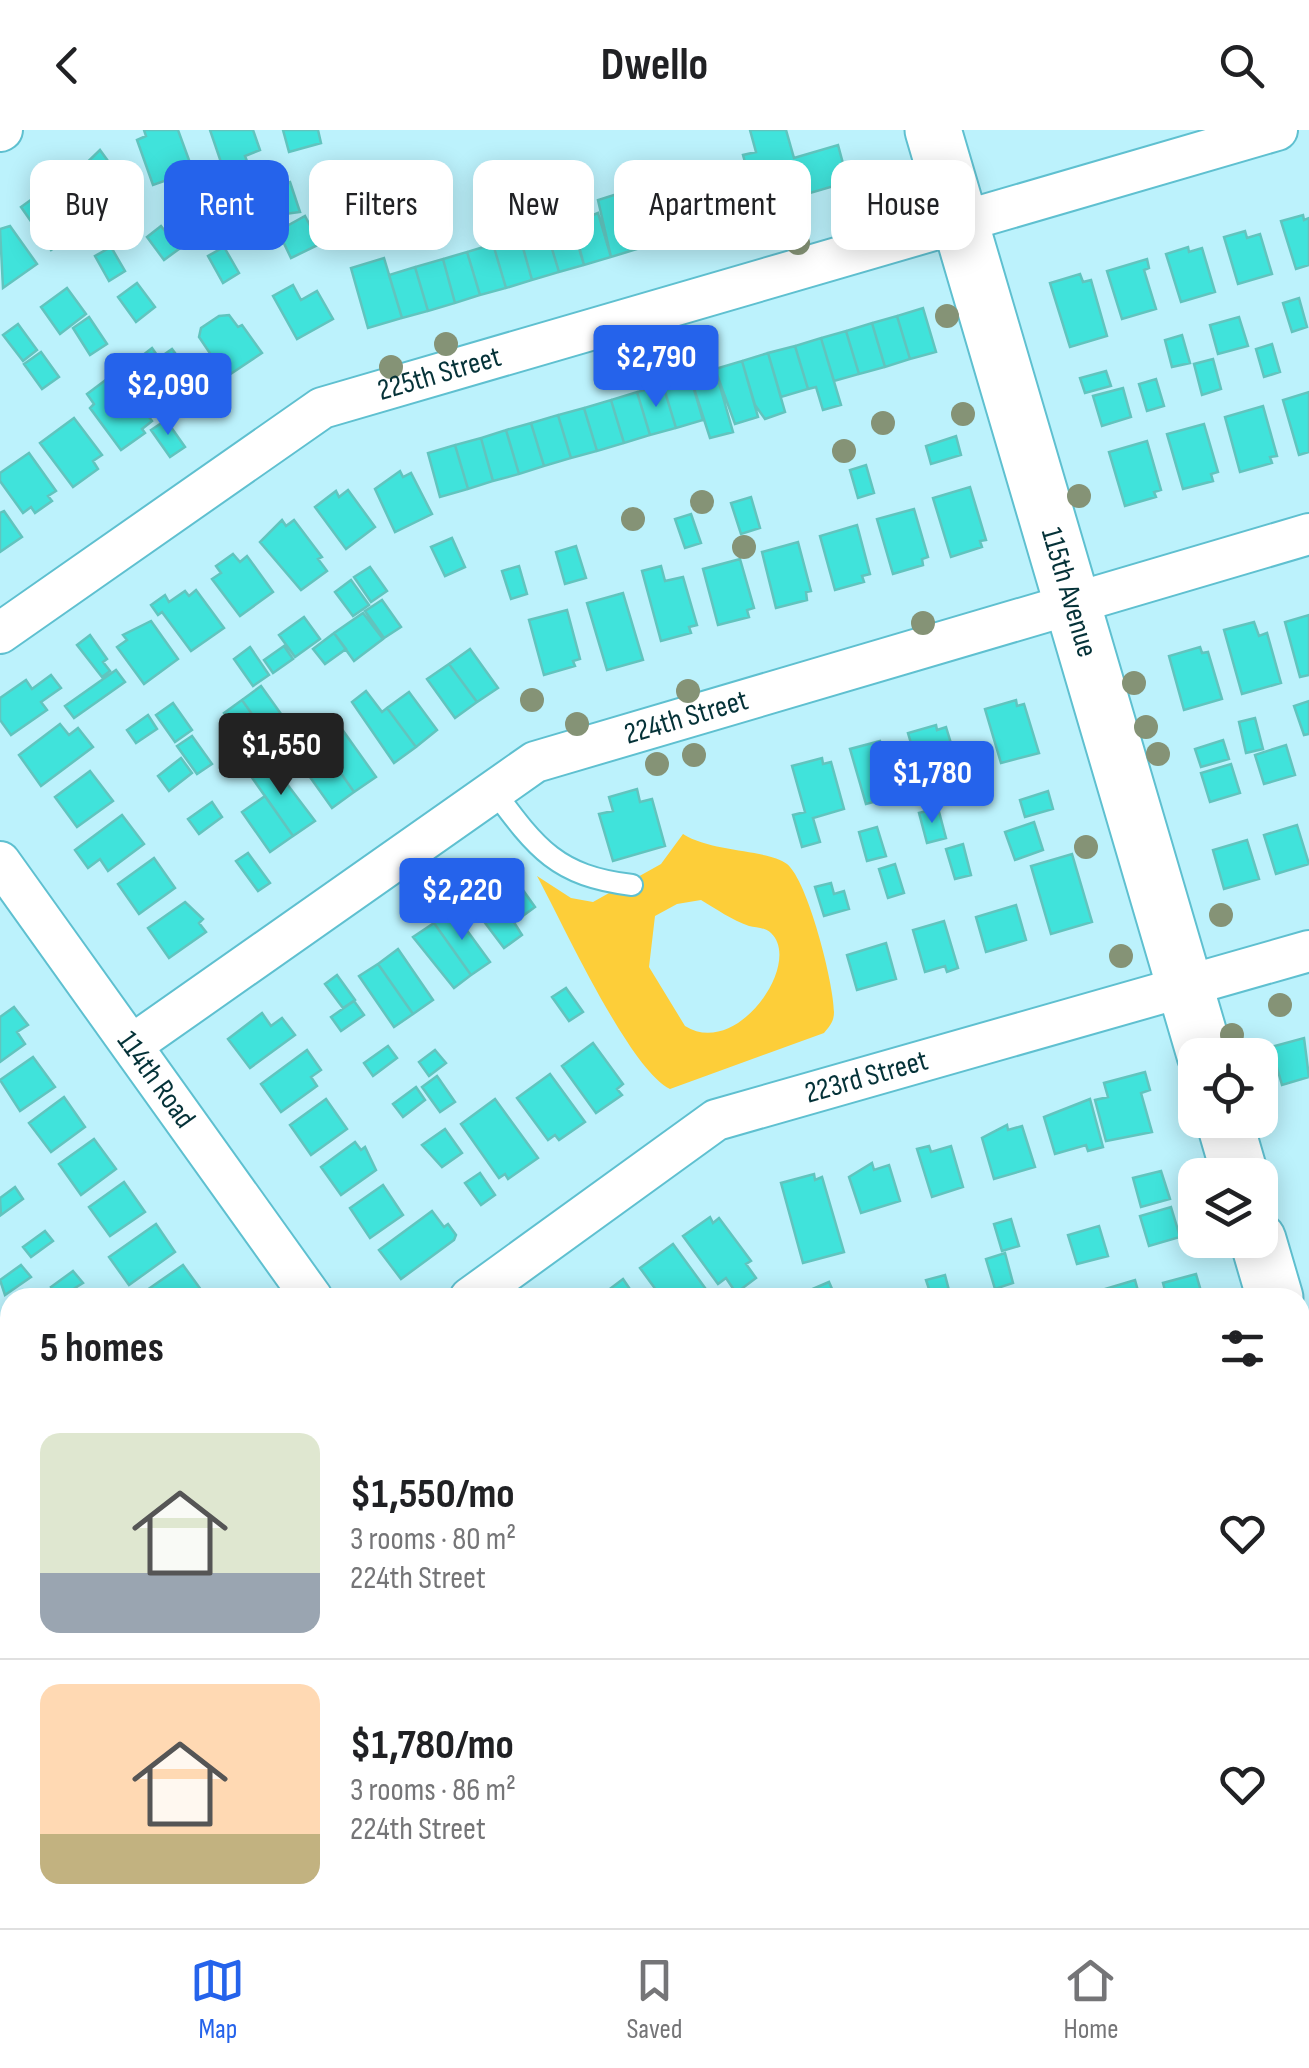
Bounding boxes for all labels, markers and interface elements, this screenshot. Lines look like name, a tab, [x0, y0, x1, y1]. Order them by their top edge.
icon: back	[40, 38, 95, 93]
text: Dwello	[601, 38, 708, 93]
icon: search	[1214, 38, 1269, 93]
chip: Buy	[30, 160, 144, 250]
chip: Rent	[164, 160, 289, 250]
chip: Filters	[309, 160, 453, 250]
chip: New	[473, 160, 594, 250]
chip: Apartment	[614, 160, 811, 250]
chip: House	[831, 160, 975, 250]
pin: $2,790	[575, 325, 737, 410]
text: $2,790	[615, 338, 697, 377]
street label: 225th Street	[373, 339, 505, 409]
pin: $2,090	[87, 353, 249, 438]
text: $2,090	[126, 366, 210, 405]
street label: 115th Avenue	[1033, 523, 1105, 661]
street label: 224th Street	[620, 682, 752, 753]
pin: $1,550	[200, 713, 362, 798]
text: $1,550	[241, 726, 321, 765]
pin: $1,780	[851, 741, 1013, 826]
text: $1,780	[892, 754, 972, 793]
pin: $2,220	[381, 858, 543, 943]
text: $2,220	[421, 871, 503, 910]
street label: 114th Road	[109, 1025, 203, 1135]
map controls	[1178, 1038, 1278, 1258]
button: locate	[1178, 1038, 1278, 1138]
street label: 223rd Street	[801, 1043, 932, 1112]
button: layers	[1178, 1158, 1278, 1258]
icon: filters	[1215, 1321, 1270, 1376]
text: 5 homes	[40, 1323, 164, 1374]
text: $1,550/mo	[350, 1469, 515, 1520]
icon: home	[120, 1473, 240, 1593]
icon: heart	[1215, 1506, 1270, 1561]
text: 3 rooms · 80 m²	[350, 1520, 516, 1559]
text: 224th Street	[350, 1559, 486, 1598]
text: $1,780/mo	[350, 1720, 514, 1771]
icon: home	[120, 1724, 240, 1844]
icon: heart	[1215, 1757, 1270, 1812]
text: 3 rooms · 86 m²	[350, 1771, 516, 1810]
text: 224th Street	[350, 1810, 486, 1849]
tab: Map	[190, 1953, 245, 2046]
tab: Saved	[626, 1953, 683, 2046]
tab: Home	[1063, 1953, 1119, 2046]

